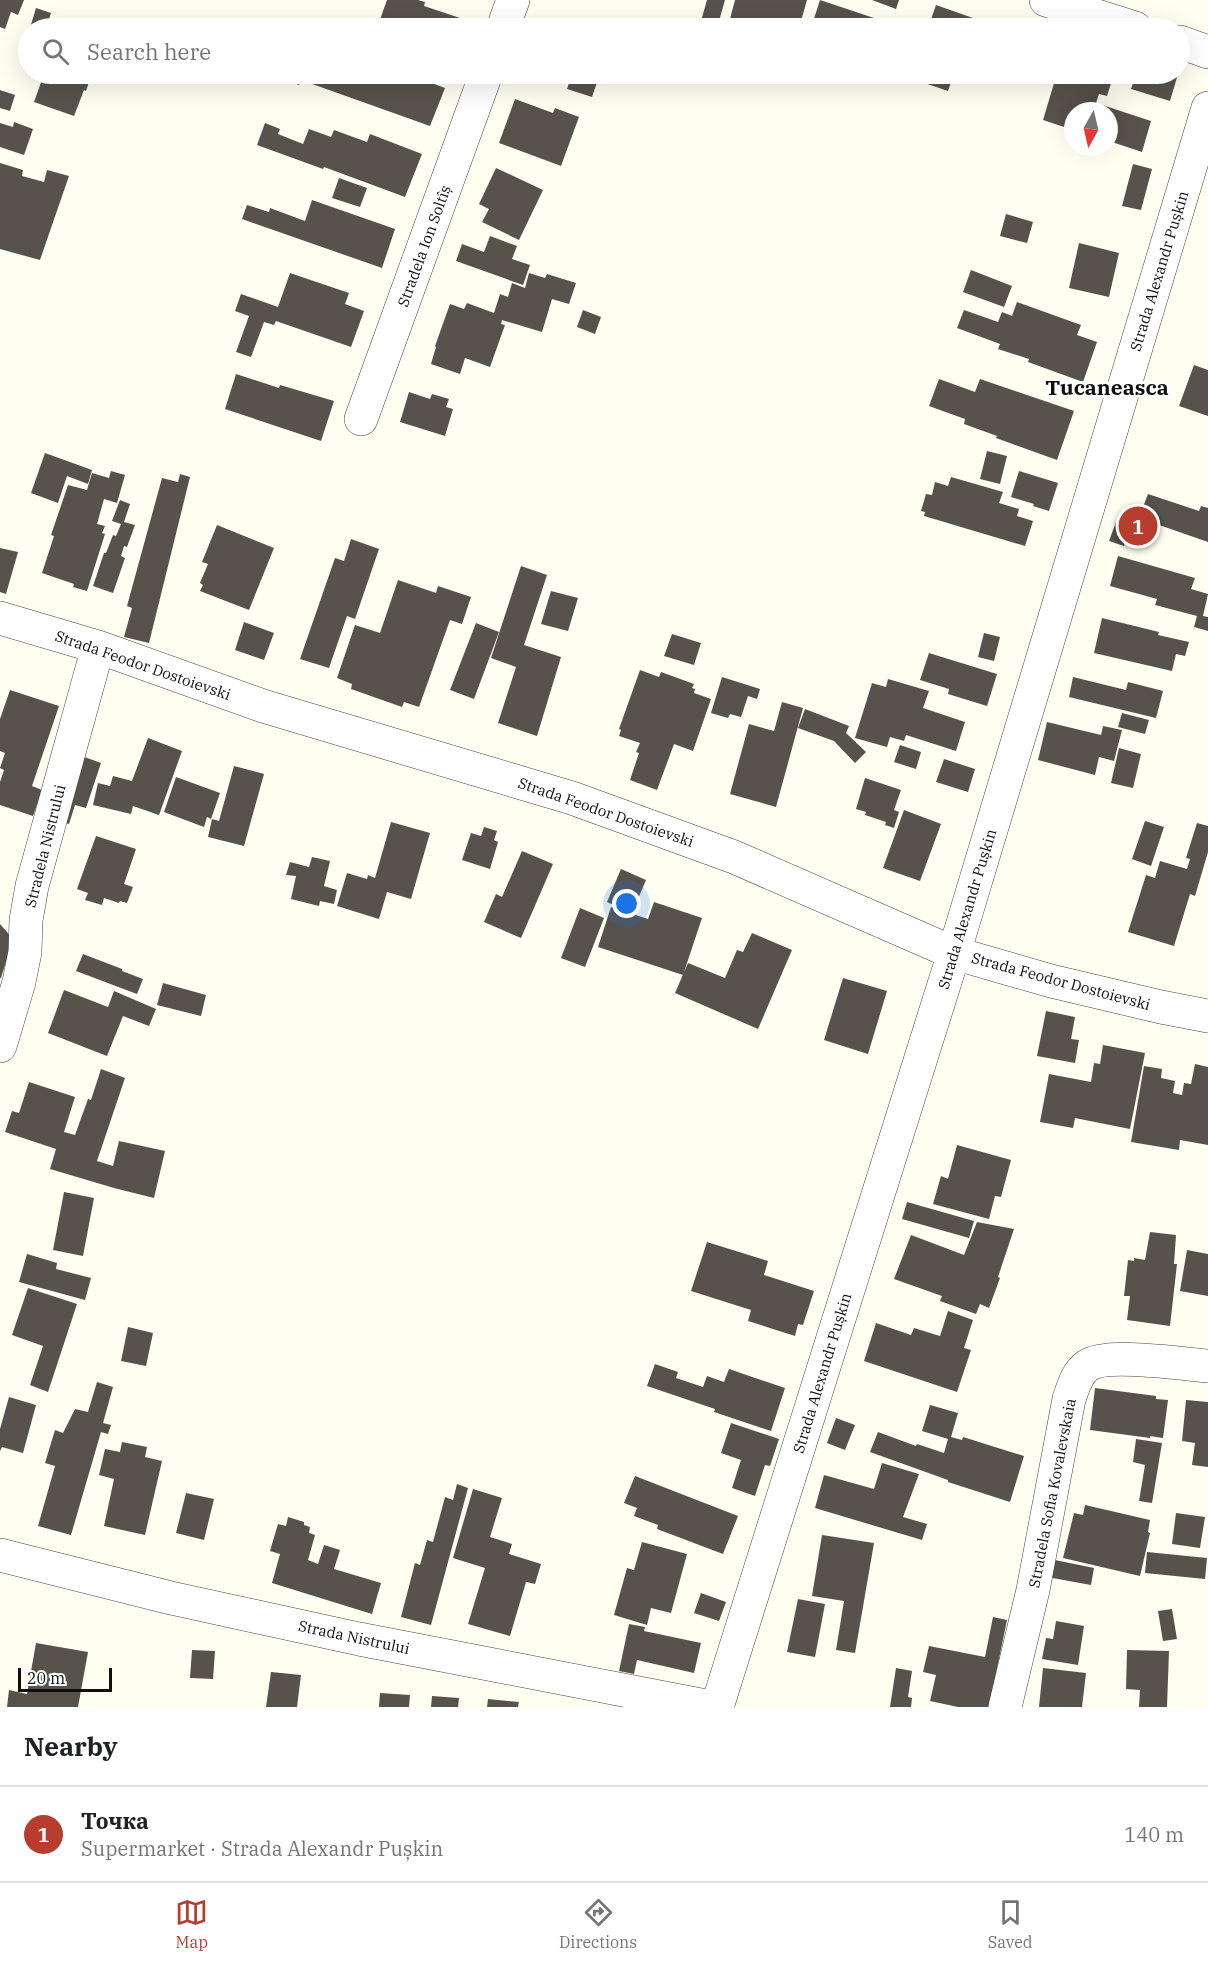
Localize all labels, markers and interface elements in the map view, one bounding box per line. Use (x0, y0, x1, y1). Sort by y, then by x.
search box (18, 18, 1190, 84)
icon: search (39, 35, 72, 68)
text: Search here (87, 37, 211, 66)
north arrow (1064, 102, 1118, 156)
street label: Stradela Ion Soltîș (393, 183, 455, 309)
street label: Strada Alexandr Pușkin (1126, 188, 1193, 354)
district label: Tucaneasca (1045, 373, 1169, 401)
pin: 1 (1118, 504, 1158, 548)
street label: Strada Feodor Dostoievski (53, 626, 234, 704)
street label: Strada Feodor Dostoievski (516, 773, 697, 851)
street label: Stradela Nistrului (21, 782, 70, 909)
street label: Strada Alexandr Pușkin (934, 826, 1001, 992)
your location (612, 889, 641, 918)
street label: Strada Feodor Dostoievski (969, 948, 1153, 1014)
street label: Strada Alexandr Pușkin (789, 1290, 856, 1456)
street label: Stradela Sofia Kovalevskaia (1024, 1396, 1080, 1590)
street label: Strada Nistrului (297, 1616, 412, 1658)
scale bar (18, 1665, 112, 1692)
text: 20 m (27, 1668, 65, 1688)
text: Nearby (24, 1729, 118, 1763)
text: Точка (81, 1806, 149, 1835)
text: 1 (38, 1821, 50, 1848)
text: 140 m (1124, 1821, 1184, 1848)
text: Supermarket · Strada Alexandr Pușkin (81, 1835, 443, 1862)
tab: Map (175, 1896, 208, 1952)
tab: Directions (559, 1896, 637, 1952)
tab: Saved (988, 1896, 1033, 1952)

